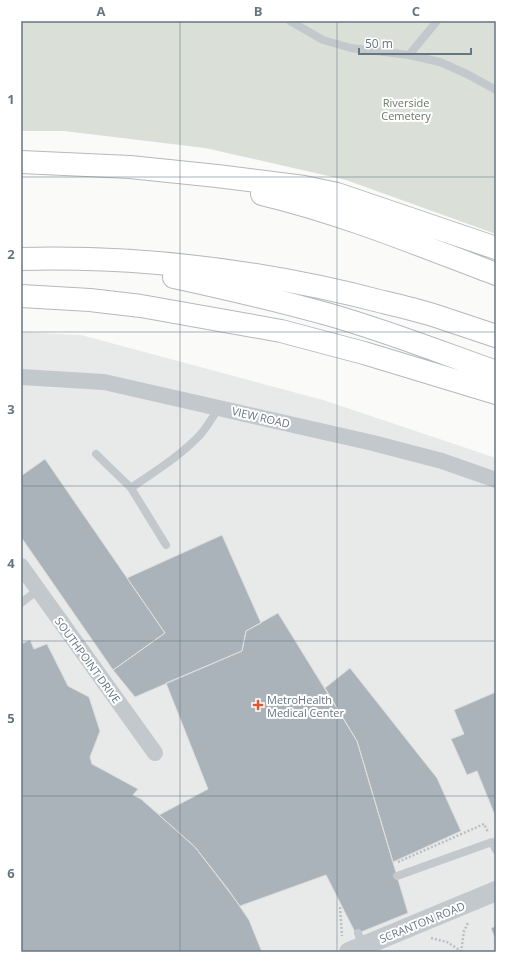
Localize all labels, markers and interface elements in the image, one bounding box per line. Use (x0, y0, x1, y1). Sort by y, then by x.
text: A (97, 2, 106, 20)
text: B (254, 2, 263, 20)
text: C (412, 2, 420, 20)
scale bar (359, 30, 471, 56)
text: 50 m (365, 35, 393, 52)
text: 1 (7, 90, 15, 108)
park label: Riverside Cemetery (381, 95, 431, 123)
text: 2 (7, 245, 15, 263)
text: 3 (7, 400, 15, 418)
street label: VIEW ROAD (231, 403, 291, 431)
text: 4 (7, 554, 15, 572)
street label: SOUTHPOINT DRIVE (52, 614, 124, 706)
place label: MetroHealth Medical Center (267, 692, 345, 720)
marker: MetroHealth Medical Center (252, 699, 264, 711)
text: 5 (7, 709, 15, 727)
text: 6 (7, 864, 15, 882)
street label: SCRANTON ROAD (377, 898, 467, 946)

